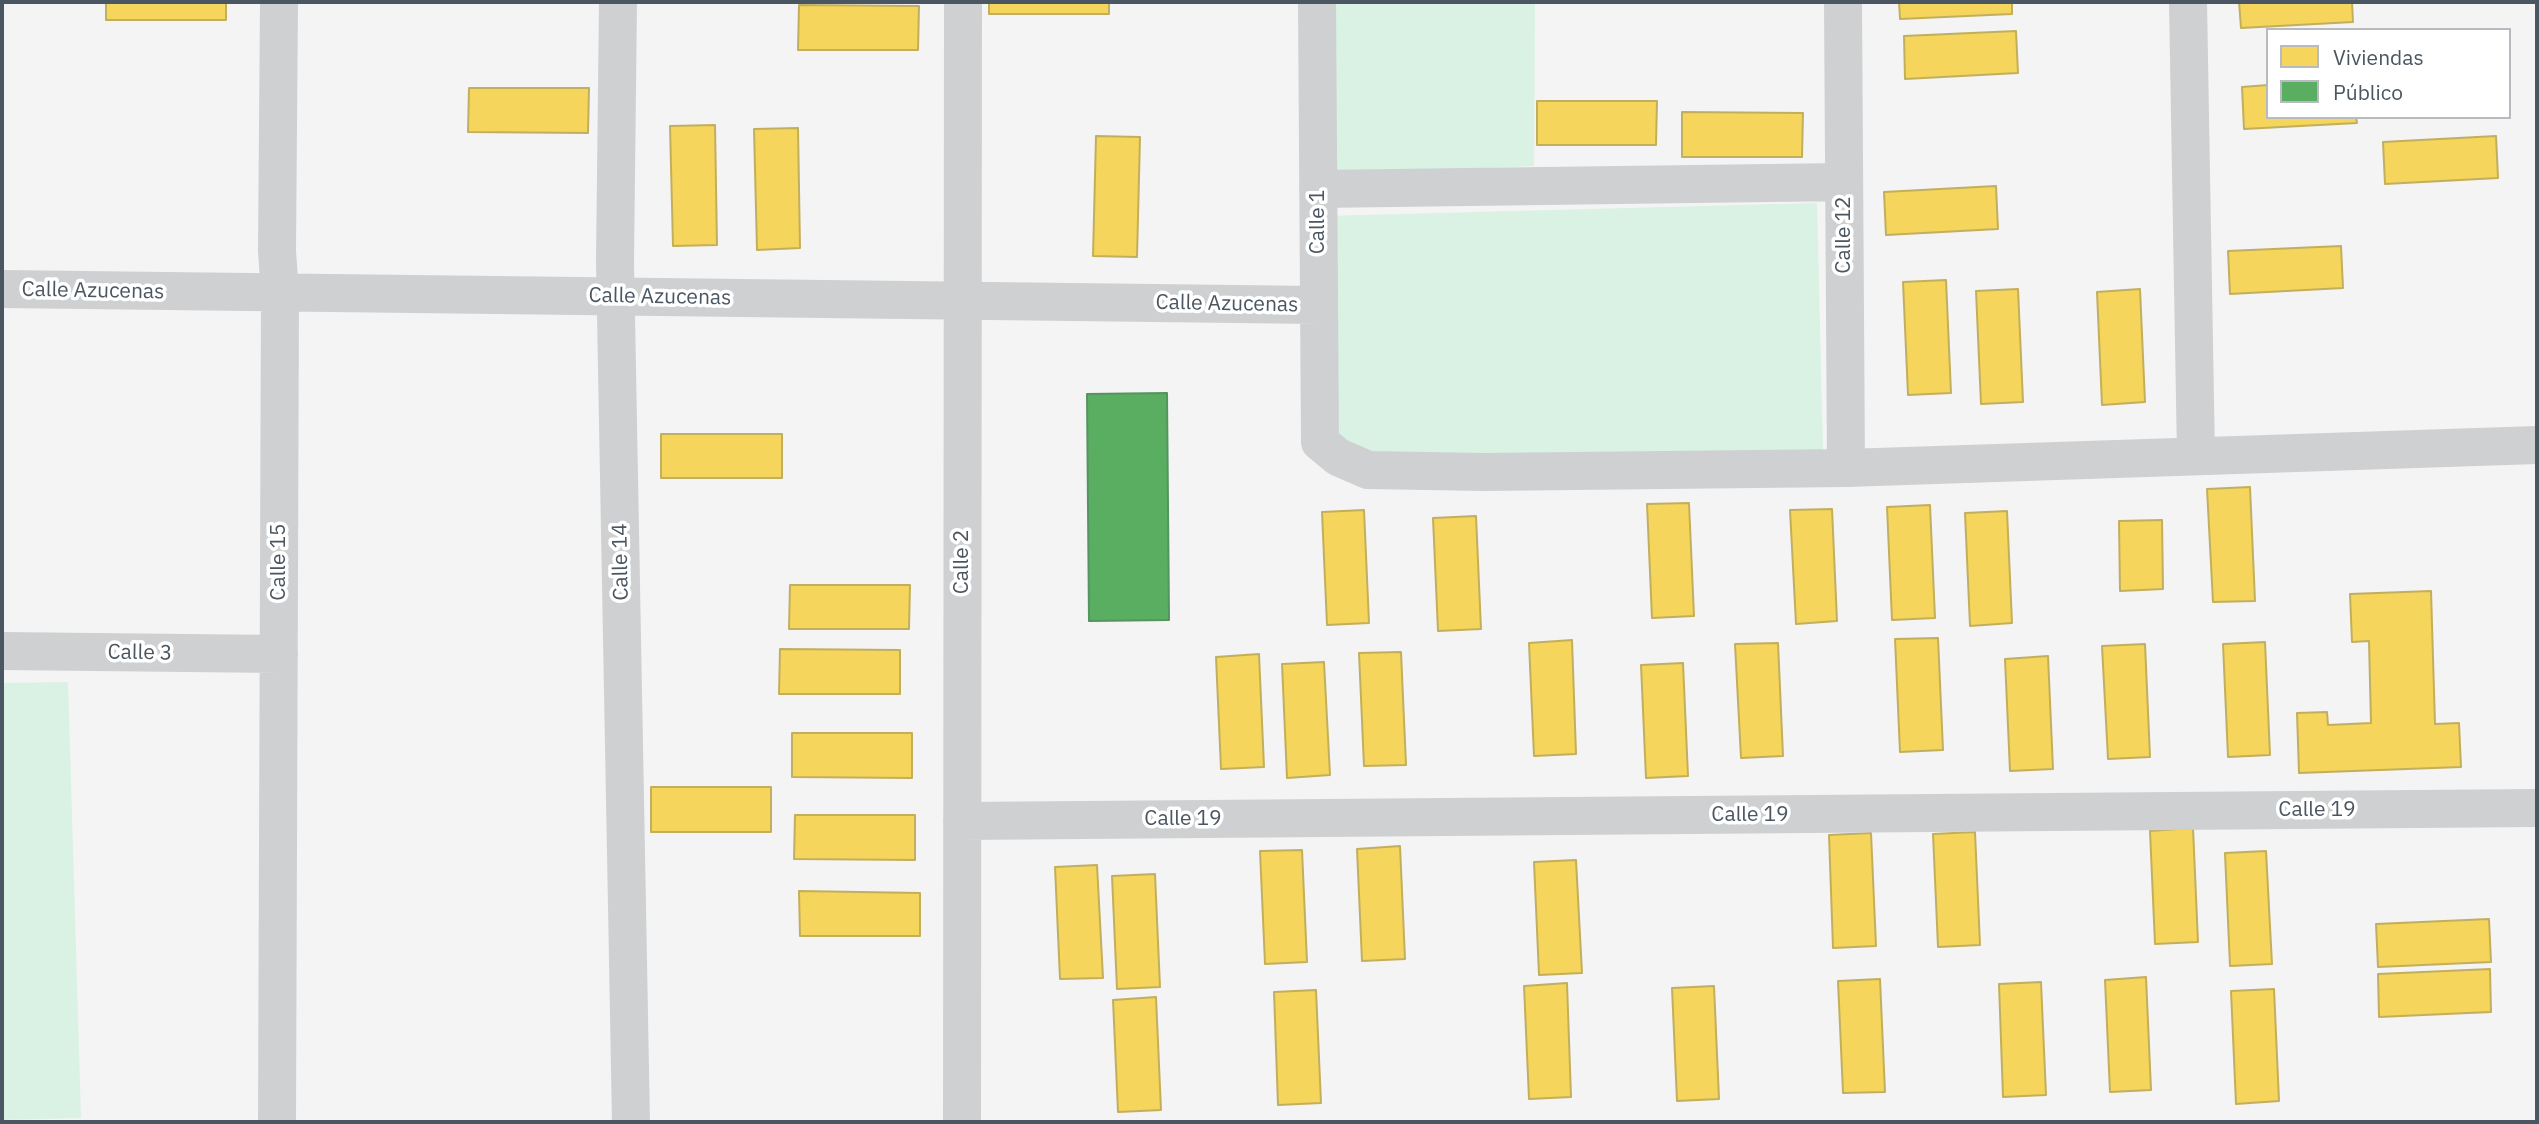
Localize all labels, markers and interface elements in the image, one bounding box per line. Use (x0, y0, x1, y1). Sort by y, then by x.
legend (2266, 28, 2511, 119)
text: Viviendas (2333, 43, 2424, 71)
text: Público (2333, 78, 2403, 106)
street label: Calle 1 (1305, 190, 1331, 254)
street label: Calle 12 (1831, 196, 1857, 274)
street label: Calle Azucenas (21, 277, 165, 305)
street label: Calle Azucenas (588, 283, 732, 311)
street label: Calle Azucenas (1155, 290, 1299, 318)
street label: Calle 15 (266, 523, 292, 601)
street label: Calle 14 (608, 523, 634, 601)
street label: Calle 2 (949, 530, 975, 594)
street label: Calle 3 (107, 640, 173, 666)
street label: Calle 19 (2278, 797, 2356, 823)
street label: Calle 19 (1711, 802, 1789, 828)
street label: Calle 19 (1144, 806, 1222, 832)

